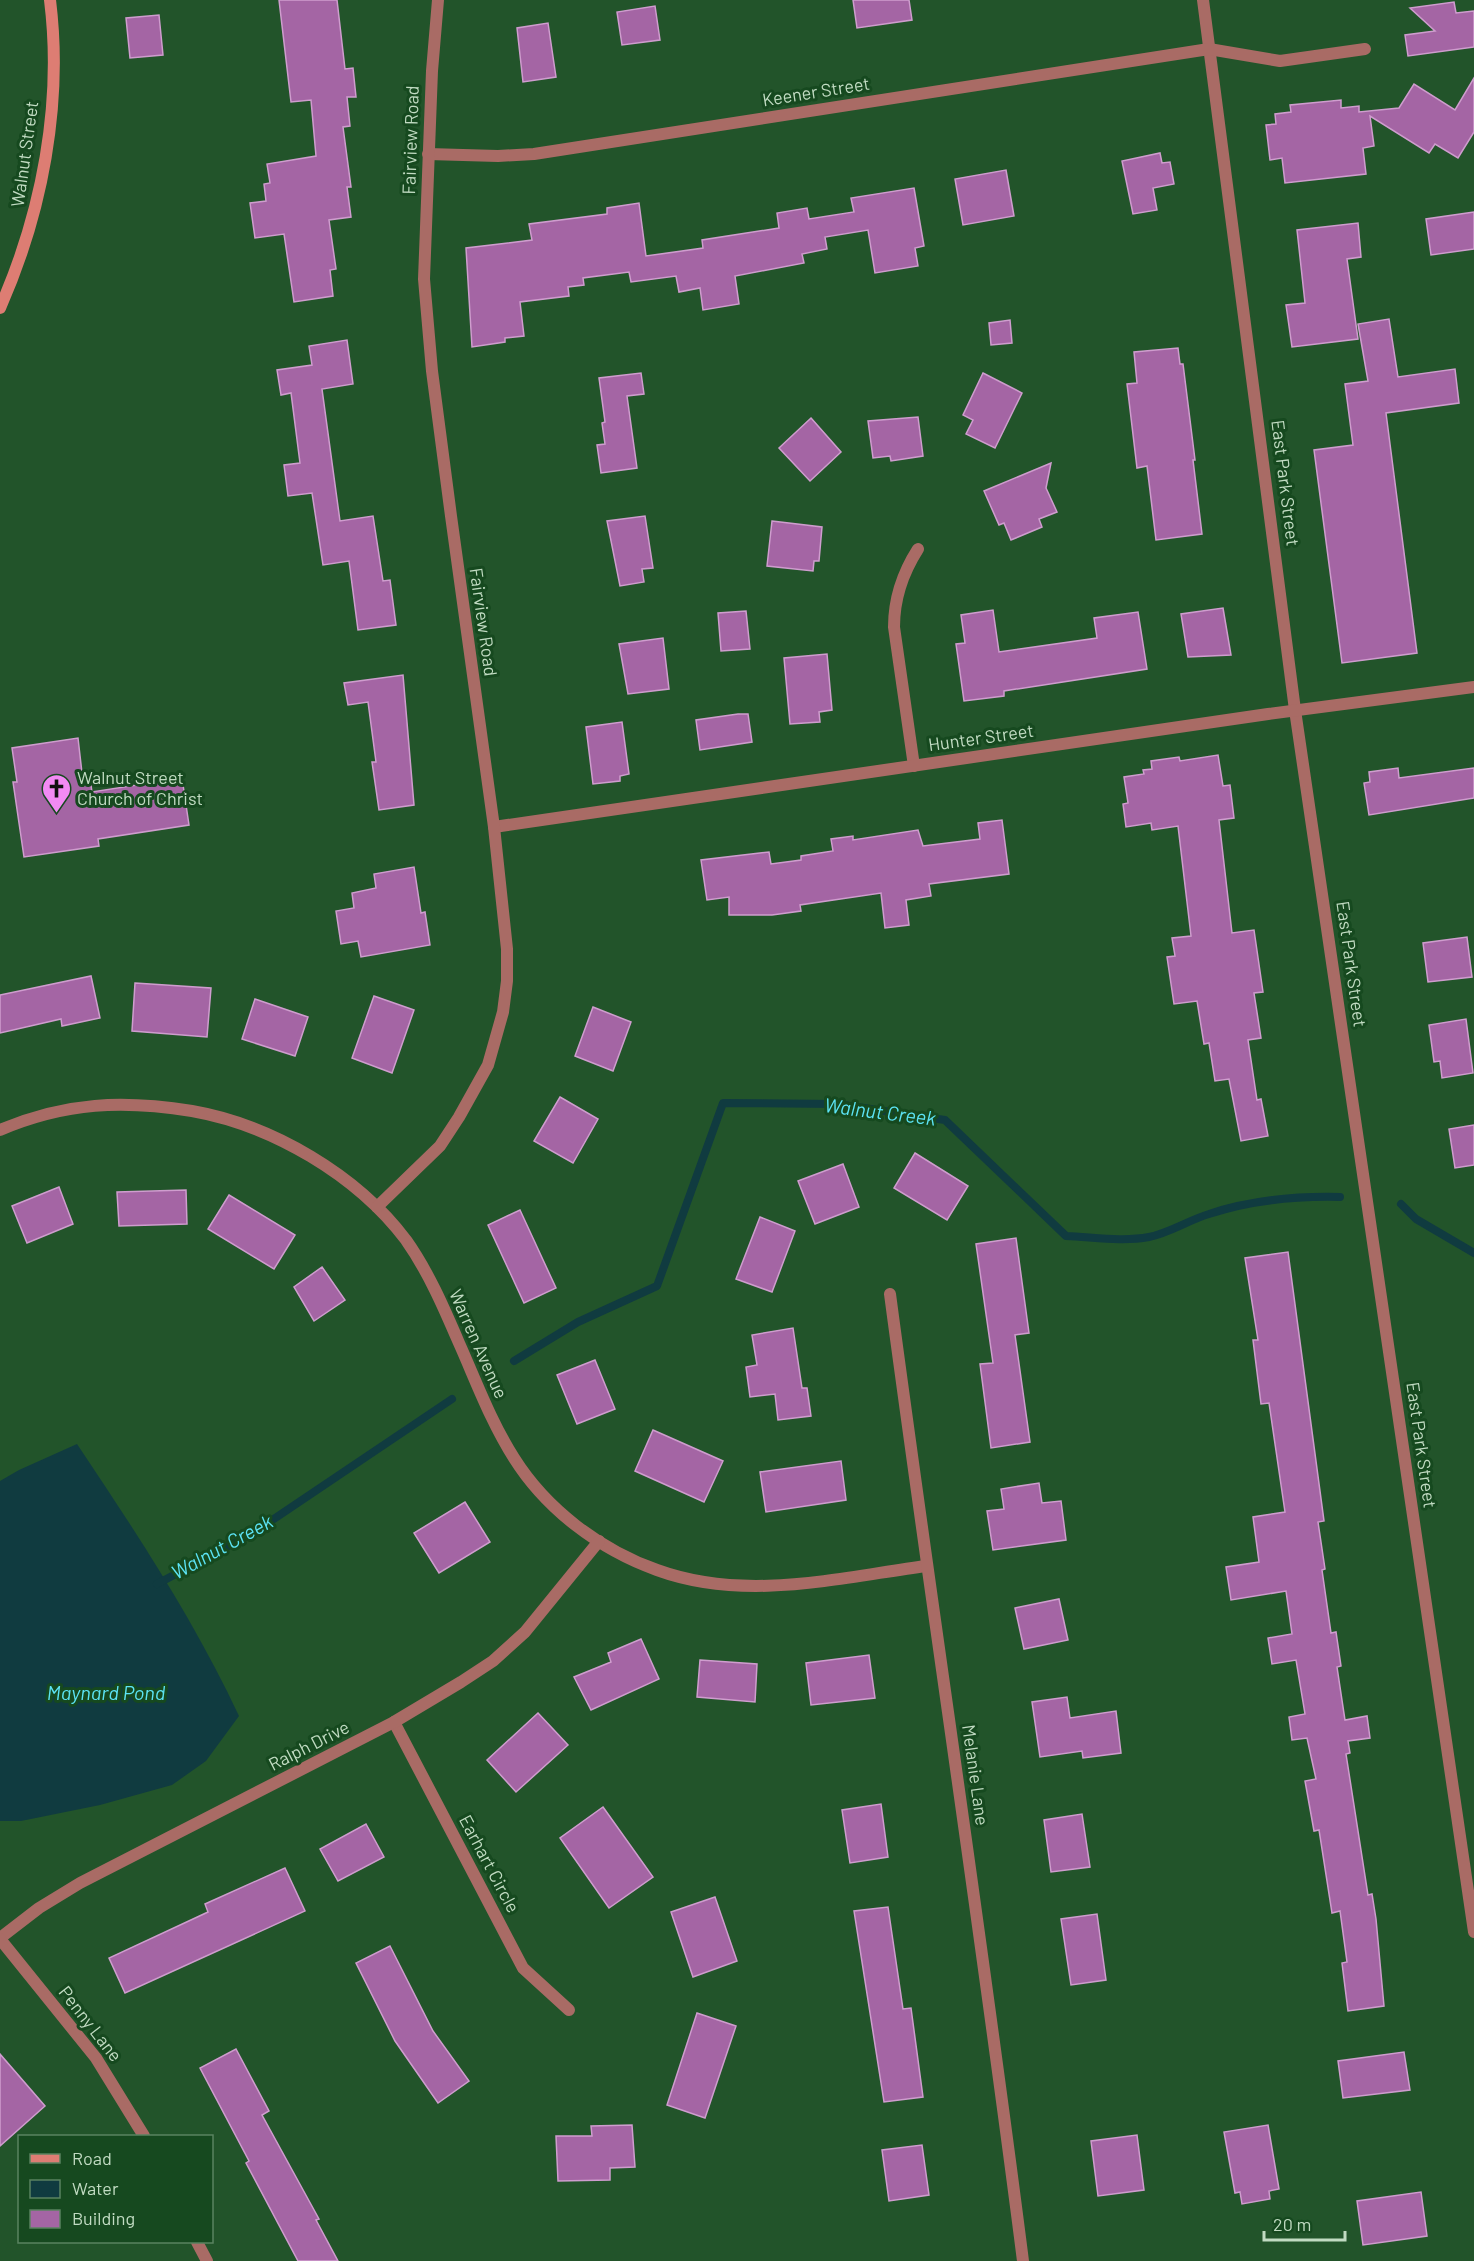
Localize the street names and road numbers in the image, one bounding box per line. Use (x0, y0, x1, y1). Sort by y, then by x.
street label: Keener Street (761, 72, 871, 110)
street label: Fairview Road (397, 85, 423, 195)
street label: Walnut Street (6, 99, 42, 208)
street label: East Park Street (1267, 419, 1305, 547)
street label: Fairview Road (465, 566, 502, 678)
street label: Hunter Street (927, 719, 1035, 755)
street label: East Park Street (1332, 899, 1372, 1028)
street label: Warren Avenue (445, 1286, 513, 1402)
street label: East Park Street (1402, 1380, 1442, 1509)
street label: Ralph Drive (264, 1715, 353, 1775)
street label: Melanie Lane (958, 1723, 994, 1827)
street label: Earhart Circle (455, 1811, 525, 1916)
street label: Penny Lane (55, 1981, 127, 2065)

